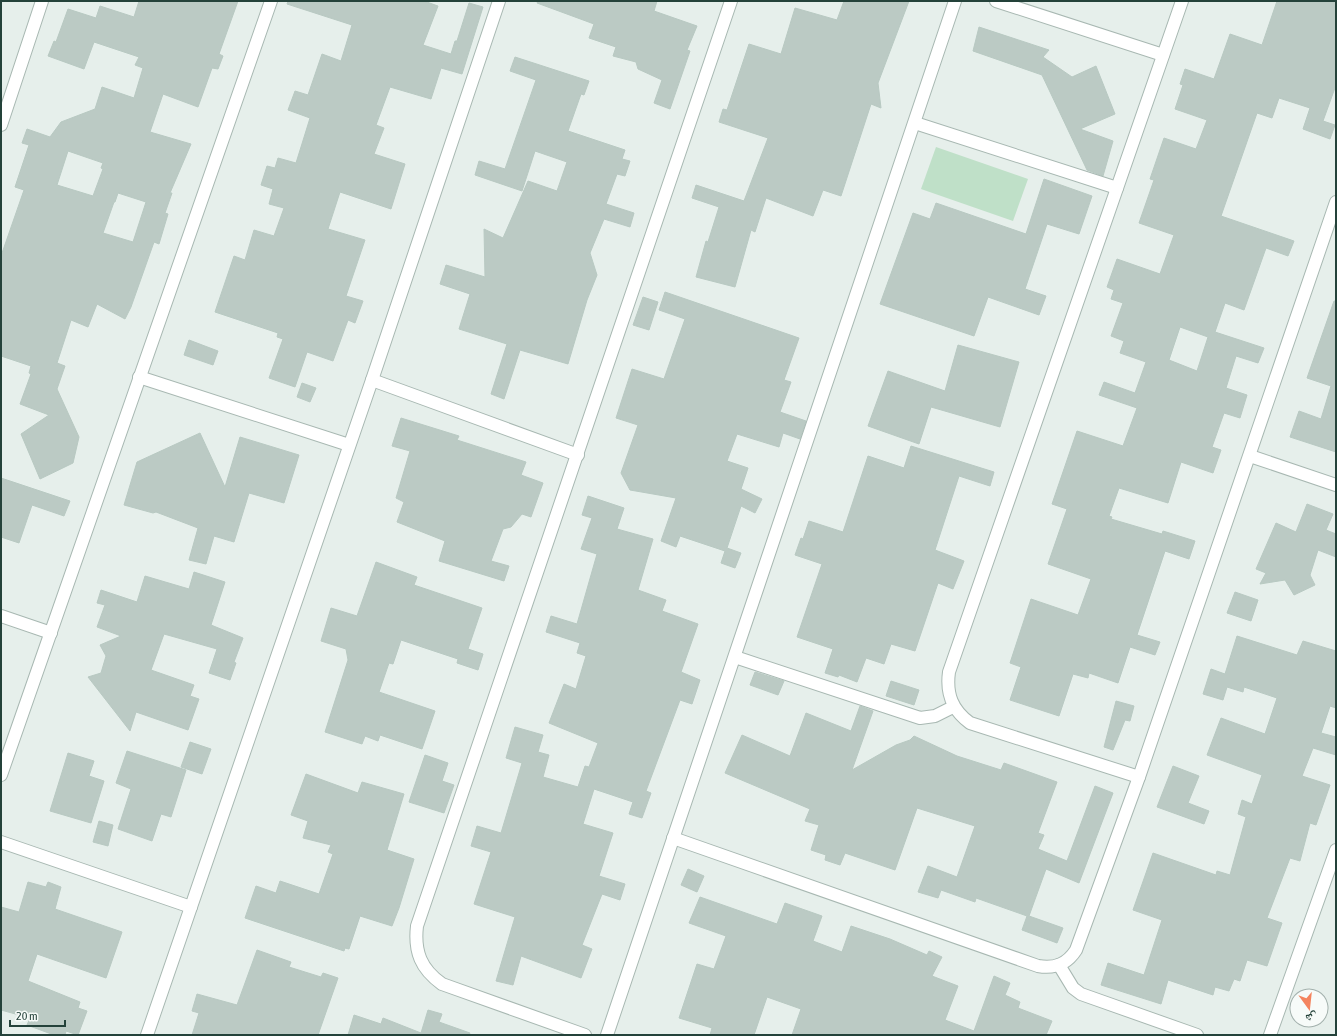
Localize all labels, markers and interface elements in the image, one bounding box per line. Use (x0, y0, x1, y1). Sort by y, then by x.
north arrow (1289, 988, 1329, 1028)
scale bar (10, 1002, 65, 1028)
text: ش (1304, 1008, 1319, 1025)
text: 20 m (16, 1009, 38, 1023)

